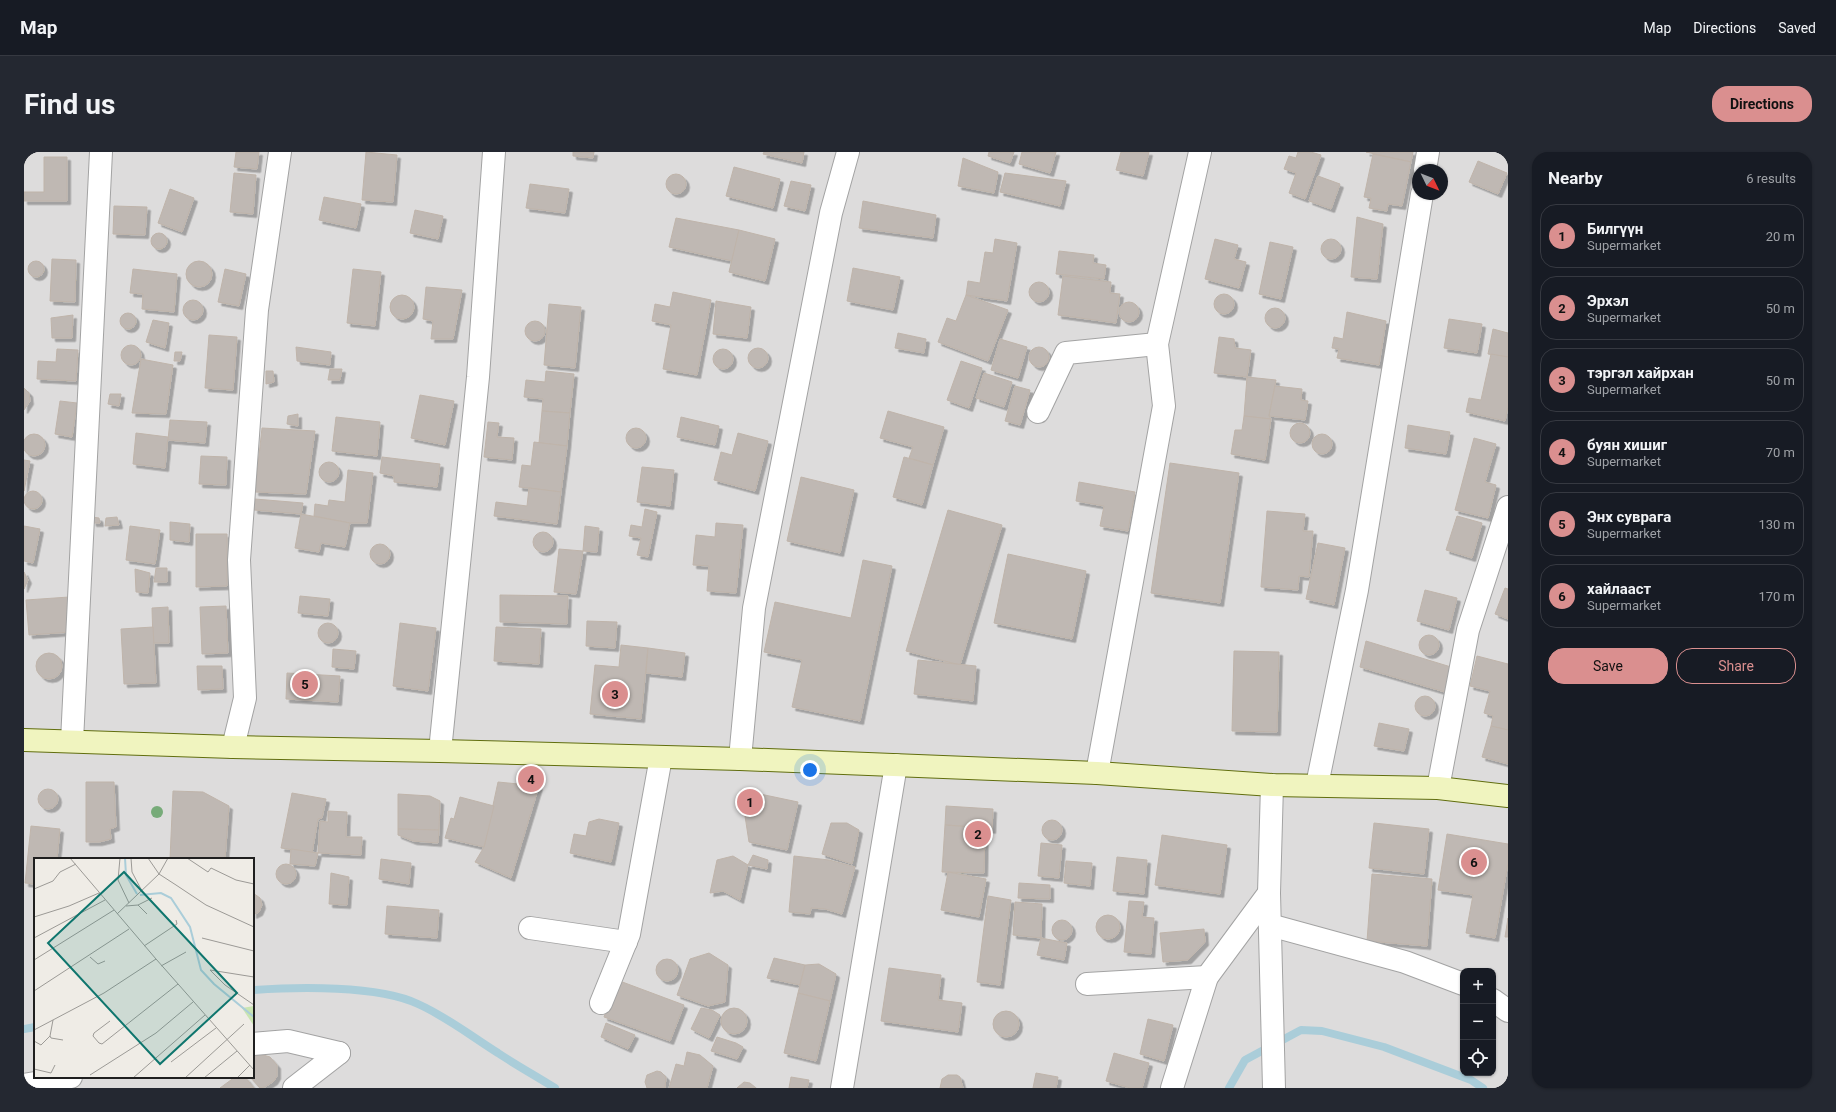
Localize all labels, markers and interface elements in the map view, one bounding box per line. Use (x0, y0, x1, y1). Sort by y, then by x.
text: Map (20, 16, 58, 39)
text: Map (1644, 20, 1671, 36)
text: Directions (1693, 20, 1756, 36)
text: Saved (1778, 20, 1816, 36)
button: Directions (1712, 86, 1812, 122)
text: Find us (24, 88, 115, 121)
north arrow (1412, 164, 1448, 200)
text: Nearby (1548, 168, 1603, 188)
text: 6 results (1746, 171, 1796, 186)
text: Билгүүн (1587, 220, 1643, 238)
text: 1 (1558, 229, 1566, 244)
text: 20 m (1766, 229, 1795, 244)
text: Supermarket (1587, 238, 1661, 253)
text: Эрхэл (1587, 292, 1629, 310)
text: 2 (1558, 301, 1566, 316)
text: 50 m (1766, 301, 1795, 316)
text: Supermarket (1587, 310, 1661, 325)
text: тэргэл хайрхан (1587, 364, 1694, 382)
text: 3 (1558, 373, 1566, 388)
text: 50 m (1766, 373, 1795, 388)
text: Supermarket (1587, 382, 1661, 397)
text: буян хишиг (1587, 436, 1667, 454)
text: 4 (1558, 445, 1566, 460)
text: 70 m (1766, 445, 1795, 460)
text: Supermarket (1587, 454, 1661, 469)
text: Энх суврага (1587, 508, 1671, 526)
text: 5 (1558, 517, 1566, 532)
text: 130 m (1758, 517, 1795, 532)
text: Supermarket (1587, 526, 1661, 541)
text: хайлааст (1587, 580, 1651, 598)
text: 6 (1558, 589, 1566, 604)
text: 170 m (1758, 589, 1795, 604)
text: Supermarket (1587, 598, 1661, 613)
button: Save (1548, 648, 1668, 684)
button: Share (1676, 648, 1796, 684)
pin: 5 (292, 669, 318, 699)
pin: 3 (602, 679, 628, 709)
your location (800, 760, 820, 780)
pin: 4 (518, 764, 544, 794)
pin: 1 (737, 787, 763, 817)
pin: 2 (965, 819, 991, 849)
pin: 6 (1461, 847, 1487, 877)
inset map (34, 858, 254, 1078)
map controls (1460, 968, 1496, 1076)
button: + (1460, 968, 1496, 1004)
button: − (1460, 1004, 1496, 1040)
button: locate (1460, 1040, 1496, 1076)

